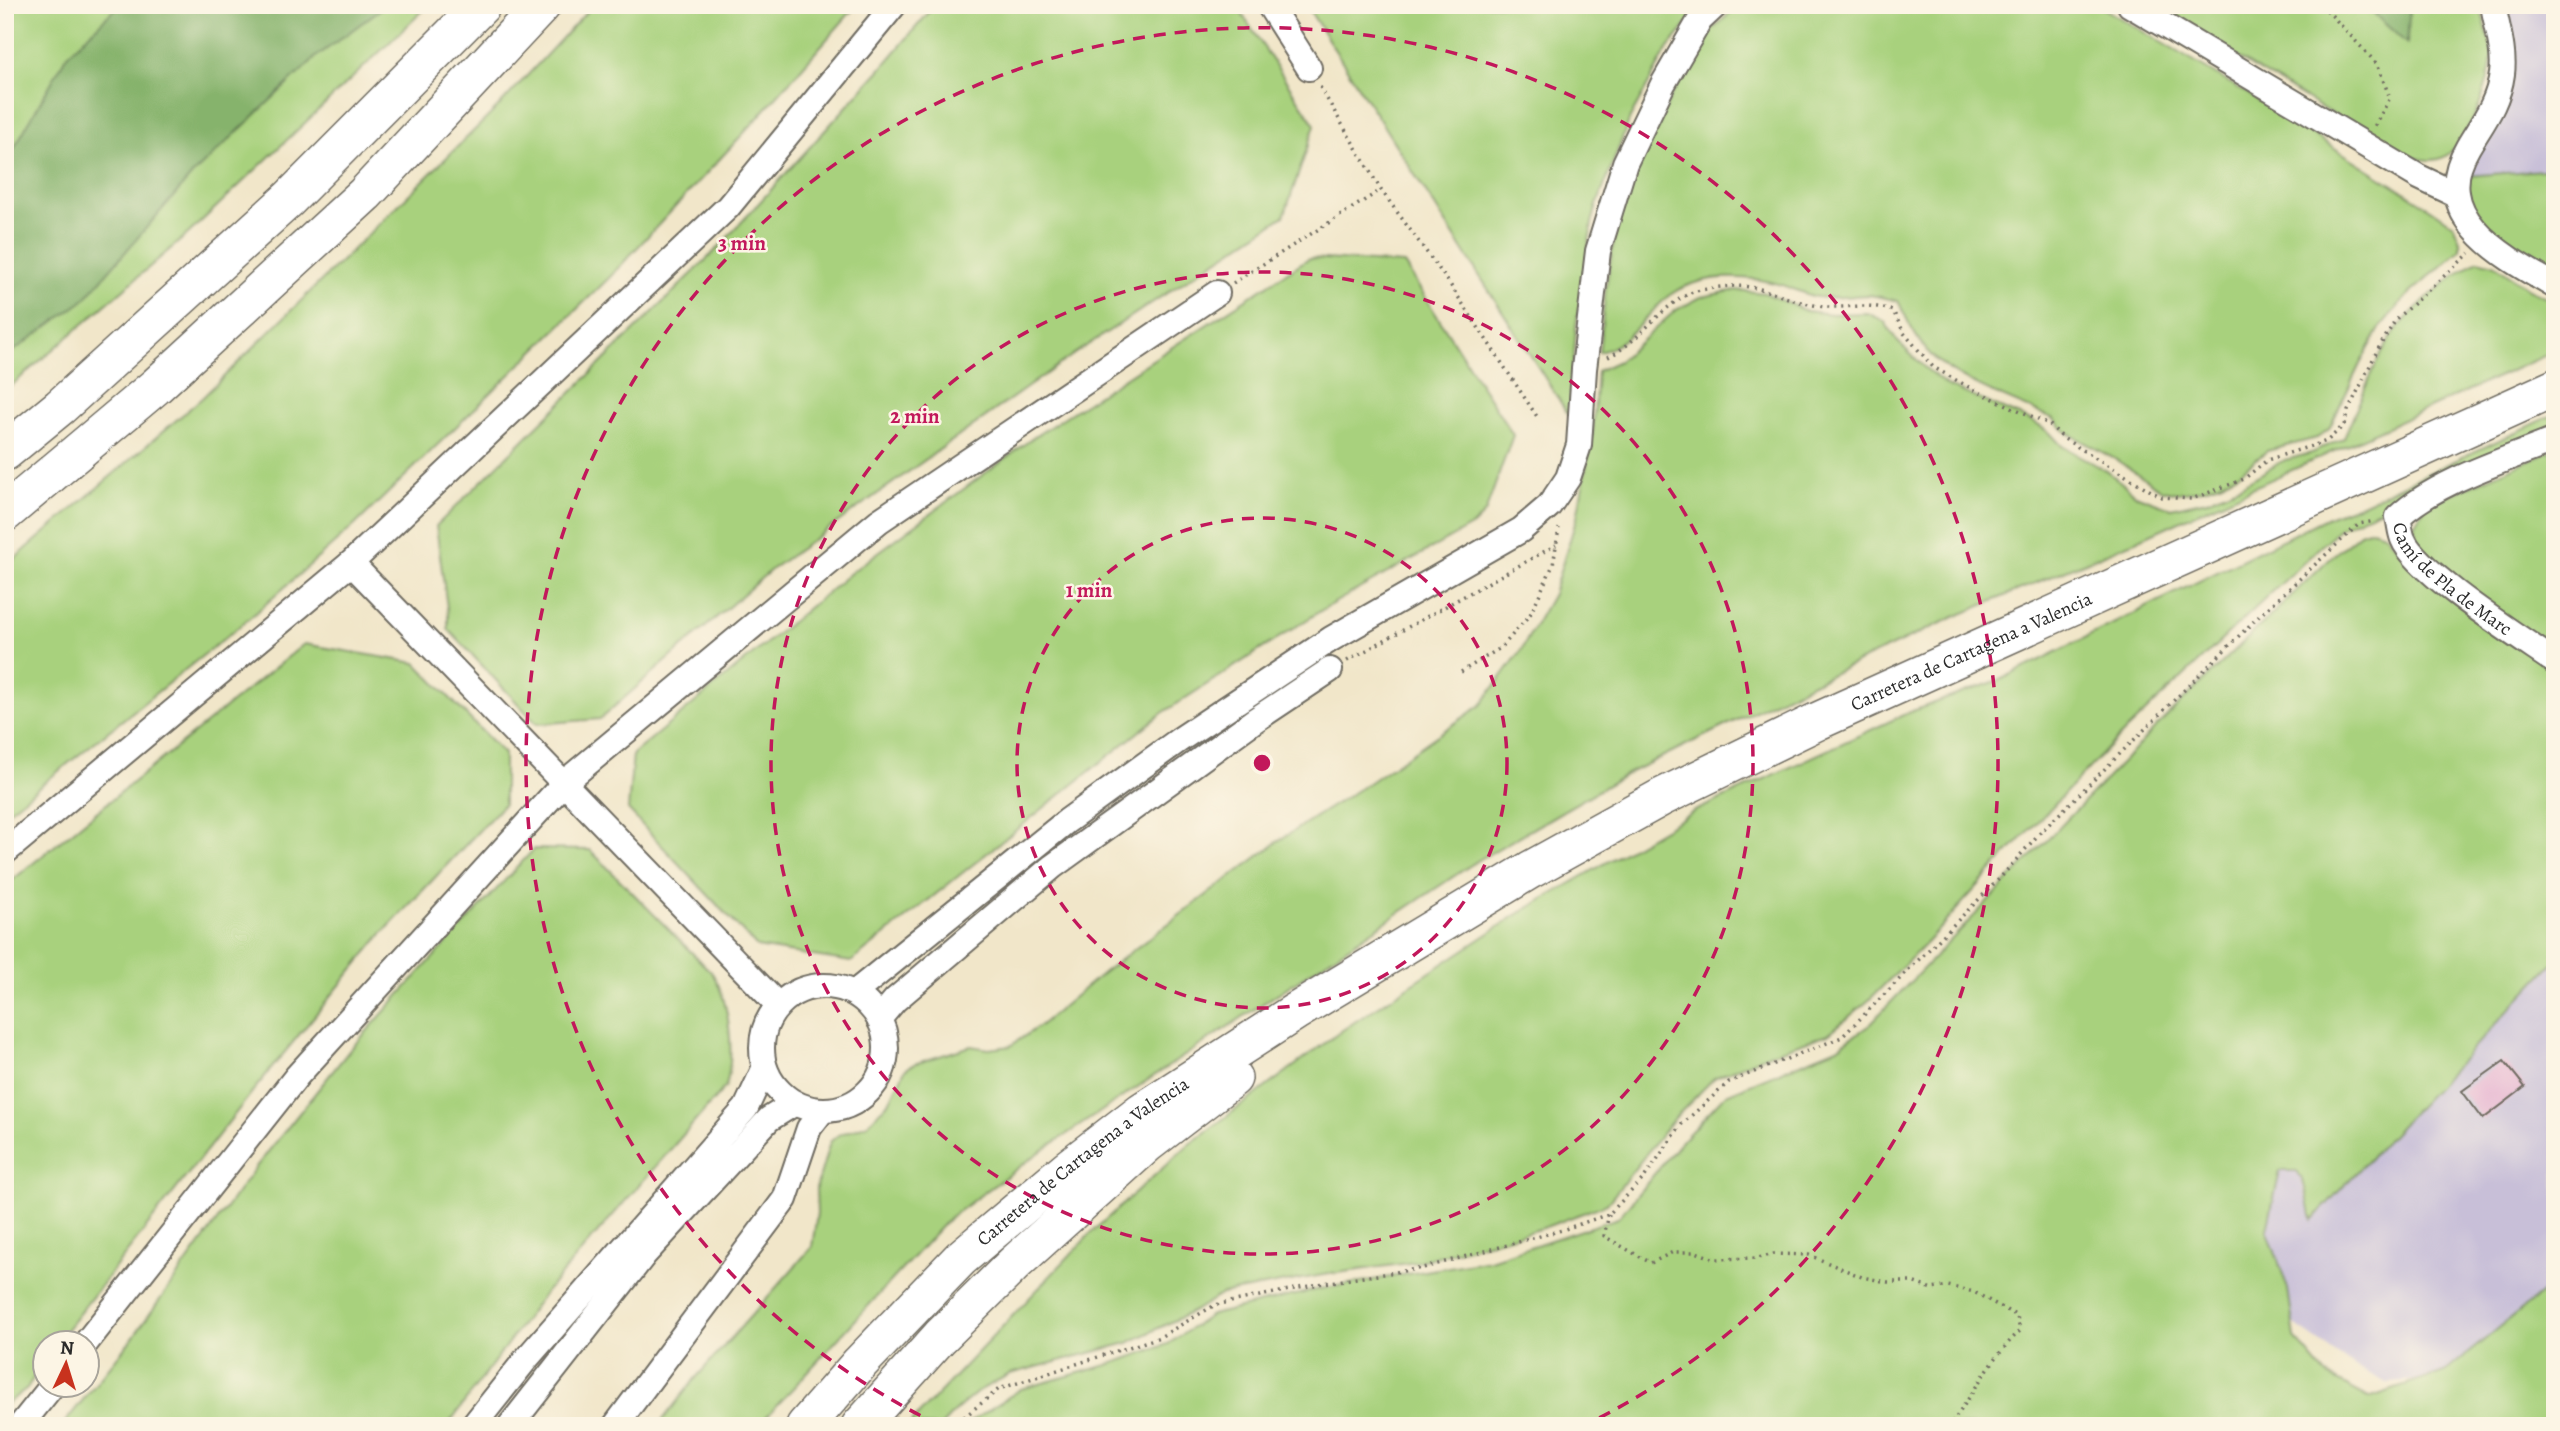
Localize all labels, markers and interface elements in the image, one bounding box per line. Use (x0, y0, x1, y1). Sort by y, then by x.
text: 3 min (718, 229, 766, 257)
text: 2 min (890, 402, 940, 430)
street label: Camí de Pla de Marc (2386, 521, 2517, 642)
text: 1 min (1066, 576, 1113, 604)
street label: Carretera de Cartagena a Valencia (1846, 586, 2096, 718)
centre of rings (1250, 751, 1274, 775)
street label: Carretera de Cartagena a Valencia (971, 1071, 1194, 1252)
north arrow (32, 1330, 102, 1400)
text: N (59, 1335, 75, 1362)

